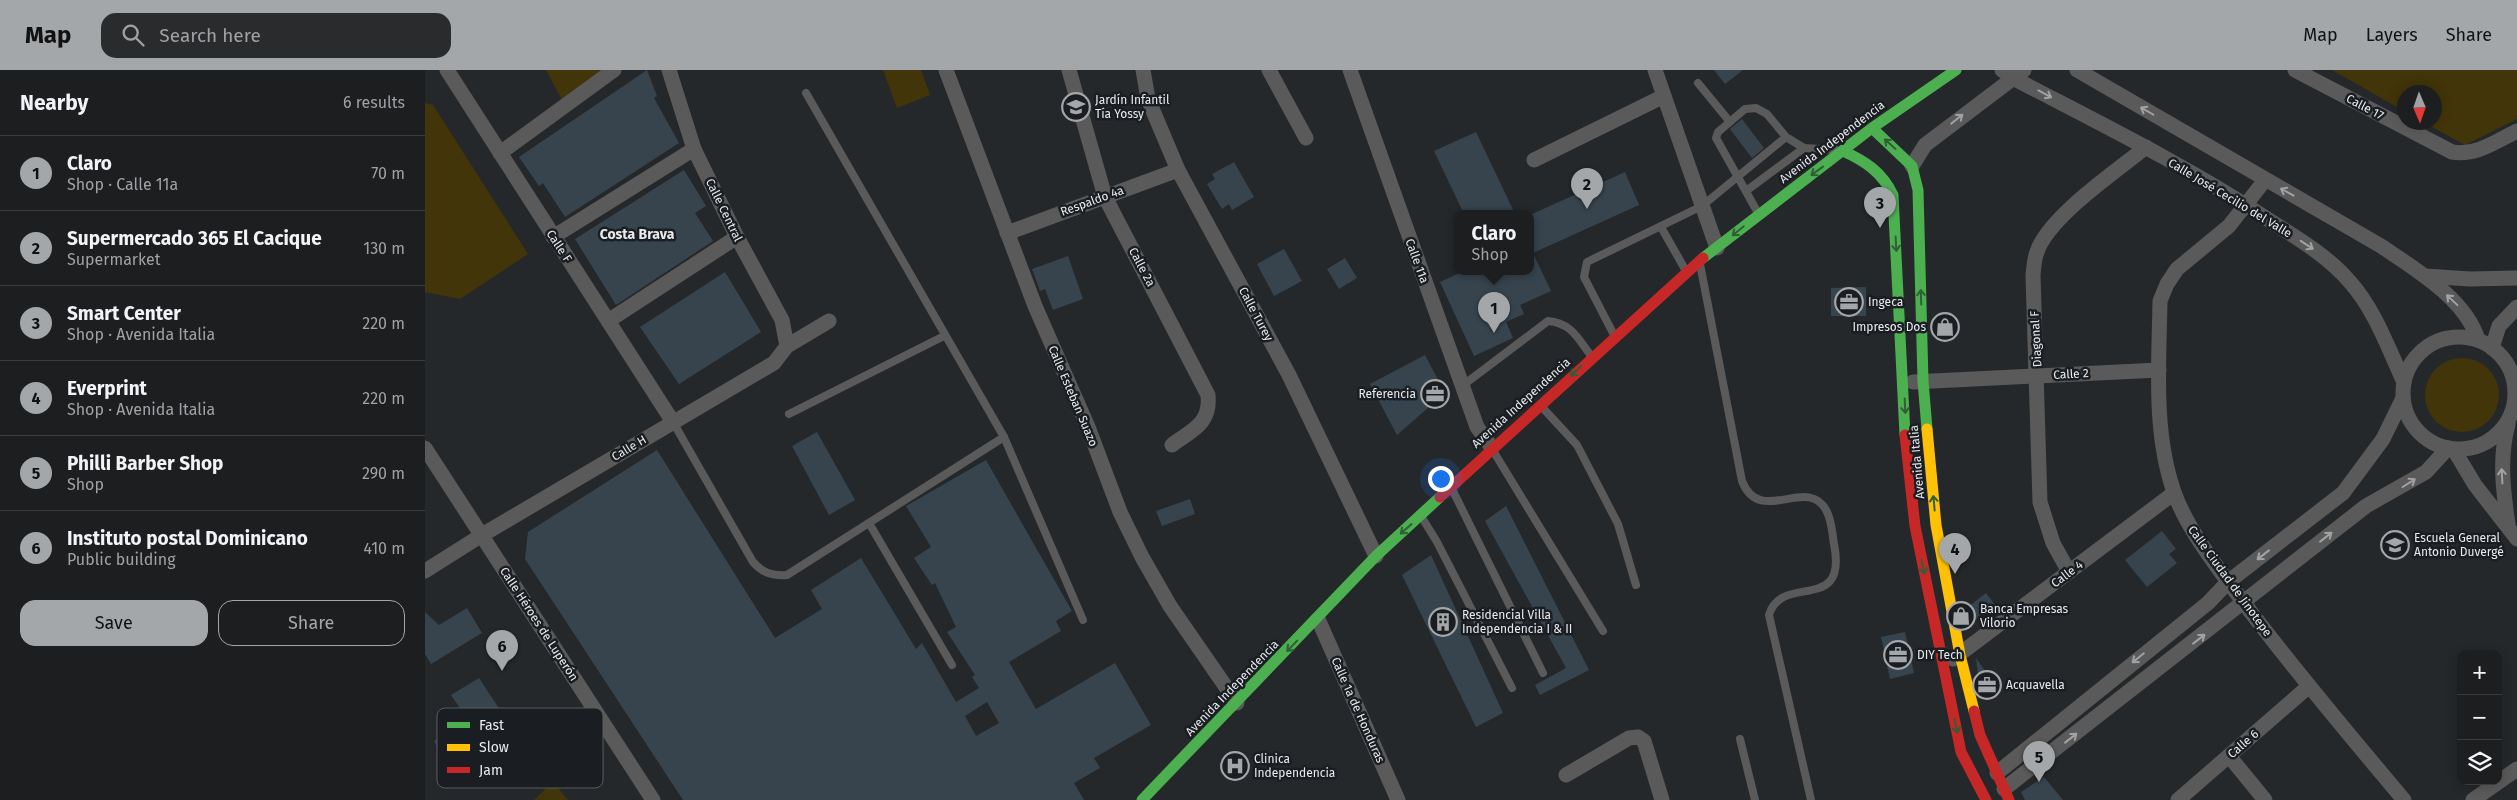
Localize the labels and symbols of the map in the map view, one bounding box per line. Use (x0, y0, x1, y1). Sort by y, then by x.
north arrow (2397, 85, 2442, 130)
one-way arrow (2037, 89, 2052, 99)
street label: Calle 17 (2344, 91, 2386, 123)
school or university icon: Jardín Infantil Tía Yossy (1061, 92, 1091, 122)
place label: Jardín Infantil Tía Yossy (1095, 93, 1170, 121)
street label: Avenida Independencia (1777, 98, 1887, 186)
one-way arrow (2140, 105, 2154, 115)
one-way arrow (1950, 113, 1963, 124)
one-way arrow (1884, 138, 1897, 150)
street label: Calle José Cecilio del Valle (2166, 156, 2294, 240)
one-way arrow (1811, 165, 1824, 176)
pin: 2 (1571, 168, 1603, 209)
street label: Calle Central (703, 176, 745, 244)
street label: Respaldo 4a (1058, 183, 1126, 219)
pin: 3 (1864, 187, 1896, 228)
one-way arrow (2281, 187, 2295, 197)
one-way arrow (1732, 225, 1745, 236)
district label: Costa Brava (600, 226, 675, 243)
street label: Calle F (543, 227, 575, 265)
one-way arrow (1891, 236, 1900, 252)
street label: Calle 11a (1402, 237, 1432, 285)
one-way arrow (2299, 240, 2313, 250)
street label: Calle 2a (1126, 245, 1158, 289)
street label: Calle Turey (1236, 285, 1276, 343)
office icon: Ingeca (1834, 287, 1864, 317)
one-way arrow (1916, 289, 1926, 306)
pin: 1 (1478, 292, 1510, 333)
one-way arrow (2445, 294, 2458, 306)
place label: Ingeca (1868, 295, 1903, 309)
street label: Diagonal F (2028, 310, 2044, 368)
shop icon: Impresos Dos (1930, 312, 1960, 342)
place label: Impresos Dos (1852, 320, 1926, 334)
street label: Calle Esteban Suazo (1045, 343, 1101, 449)
street label: Avenida Independencia (1469, 355, 1573, 451)
one-way arrow (1570, 365, 1582, 377)
street label: Calle 2 (2053, 366, 2089, 382)
office icon: Referencia (1420, 379, 1450, 409)
place label: Referencia (1358, 387, 1416, 401)
one-way arrow (1900, 398, 1909, 414)
street label: Avenida Italia (1907, 424, 1927, 500)
street label: Calle H (609, 432, 649, 464)
your location (1428, 466, 1454, 492)
one-way arrow (2498, 468, 2507, 484)
one-way arrow (2402, 477, 2416, 487)
one-way arrow (1929, 495, 1939, 511)
street label: Calle Ciudad de Jinotepe (2185, 523, 2275, 639)
one-way arrow (1399, 524, 1412, 535)
school or university icon: Escuela General Antonio Duvergé (2380, 530, 2410, 560)
place label: Escuela General Antonio Duvergé (2414, 531, 2504, 559)
one-way arrow (2319, 532, 2333, 542)
pin: 4 (1939, 533, 1971, 574)
one-way arrow (2256, 550, 2270, 560)
street label: Calle 4 (2048, 557, 2086, 590)
one-way arrow (1919, 559, 1929, 575)
street label: Calle Héroes de Luperón (497, 565, 581, 683)
shop icon: Banca Empresas Vilorio (1946, 601, 1976, 631)
place label: Banca Empresas Vilorio (1980, 602, 2069, 630)
building icon: Residencial Villa Independencia I & II (1428, 607, 1458, 637)
place label: Residencial Villa Independencia I & II (1462, 608, 1572, 636)
pin: 6 (486, 630, 518, 671)
one-way arrow (2192, 633, 2205, 644)
street label: Avenida Independencia (1183, 637, 1281, 739)
one-way arrow (1286, 639, 1298, 652)
office icon: DIY Tech (1883, 640, 1913, 670)
place label: DIY Tech (1917, 648, 1963, 662)
one-way arrow (2132, 653, 2145, 664)
street label: Calle 1a de Honduras (1328, 655, 1388, 765)
office icon: Acquavella (1972, 670, 2002, 700)
place label: Acquavella (2006, 678, 2065, 692)
legend (437, 708, 603, 788)
text: Fast (479, 717, 505, 734)
one-way arrow (1952, 718, 1961, 734)
street label: Calle 6 (2225, 727, 2261, 761)
one-way arrow (2064, 733, 2077, 744)
text: Slow (479, 739, 509, 756)
pin: 5 (2023, 741, 2055, 782)
hospital icon: Clinica Independencia (1220, 751, 1250, 781)
place label: Clinica Independencia (1254, 752, 1335, 780)
text: Jam (479, 762, 503, 779)

